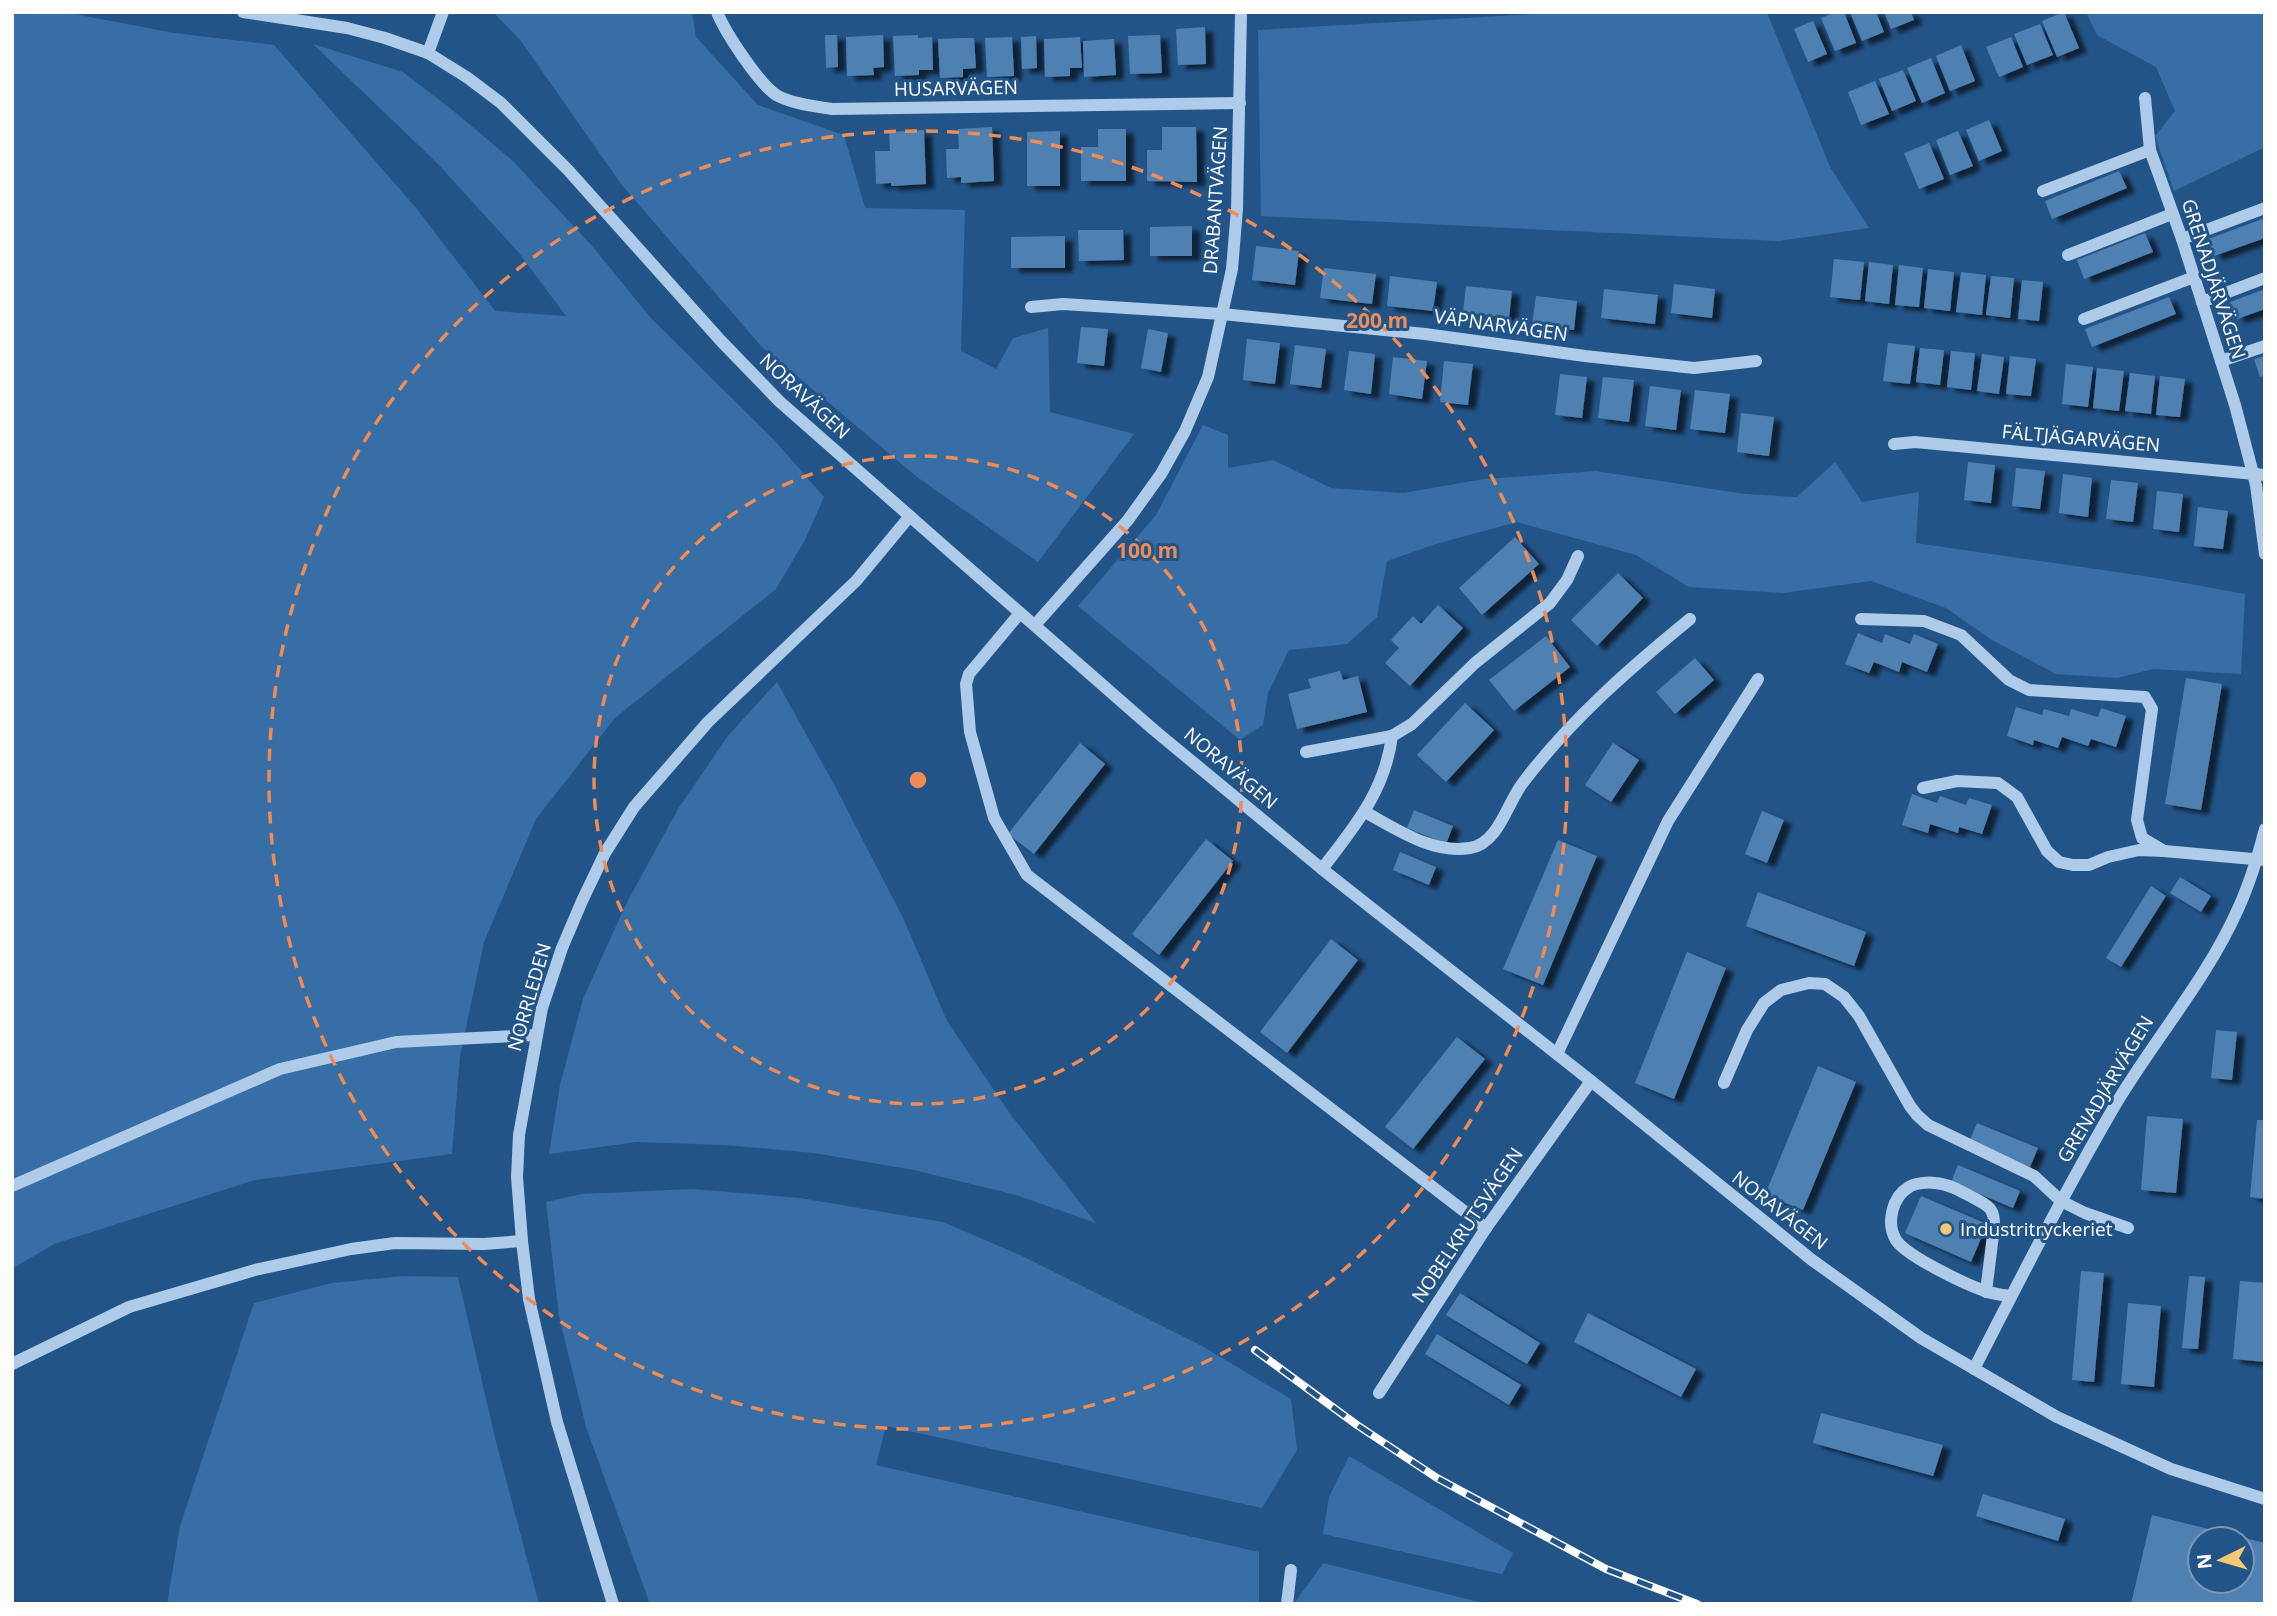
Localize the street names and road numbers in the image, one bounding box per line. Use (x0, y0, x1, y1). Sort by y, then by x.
street label: HUSARVÄGEN (894, 74, 1018, 102)
street label: DRABANTVÄGEN (1197, 125, 1233, 275)
street label: GRENADJÄRVÄGEN (2176, 196, 2252, 362)
street label: VÄPNARVÄGEN (1432, 303, 1570, 347)
street label: NORAVÄGEN (754, 347, 856, 445)
street label: FÄLTJÄGARVÄGEN (2001, 418, 2161, 458)
street label: NORAVÄGEN (1179, 721, 1283, 815)
street label: NORRLEDEN (501, 940, 557, 1054)
street label: GRENADJÄRVÄGEN (2051, 1011, 2159, 1167)
street label: NOBELKRUTSVÄGEN (1405, 1142, 1529, 1308)
street label: NORAVÄGEN (1727, 1164, 1833, 1256)

